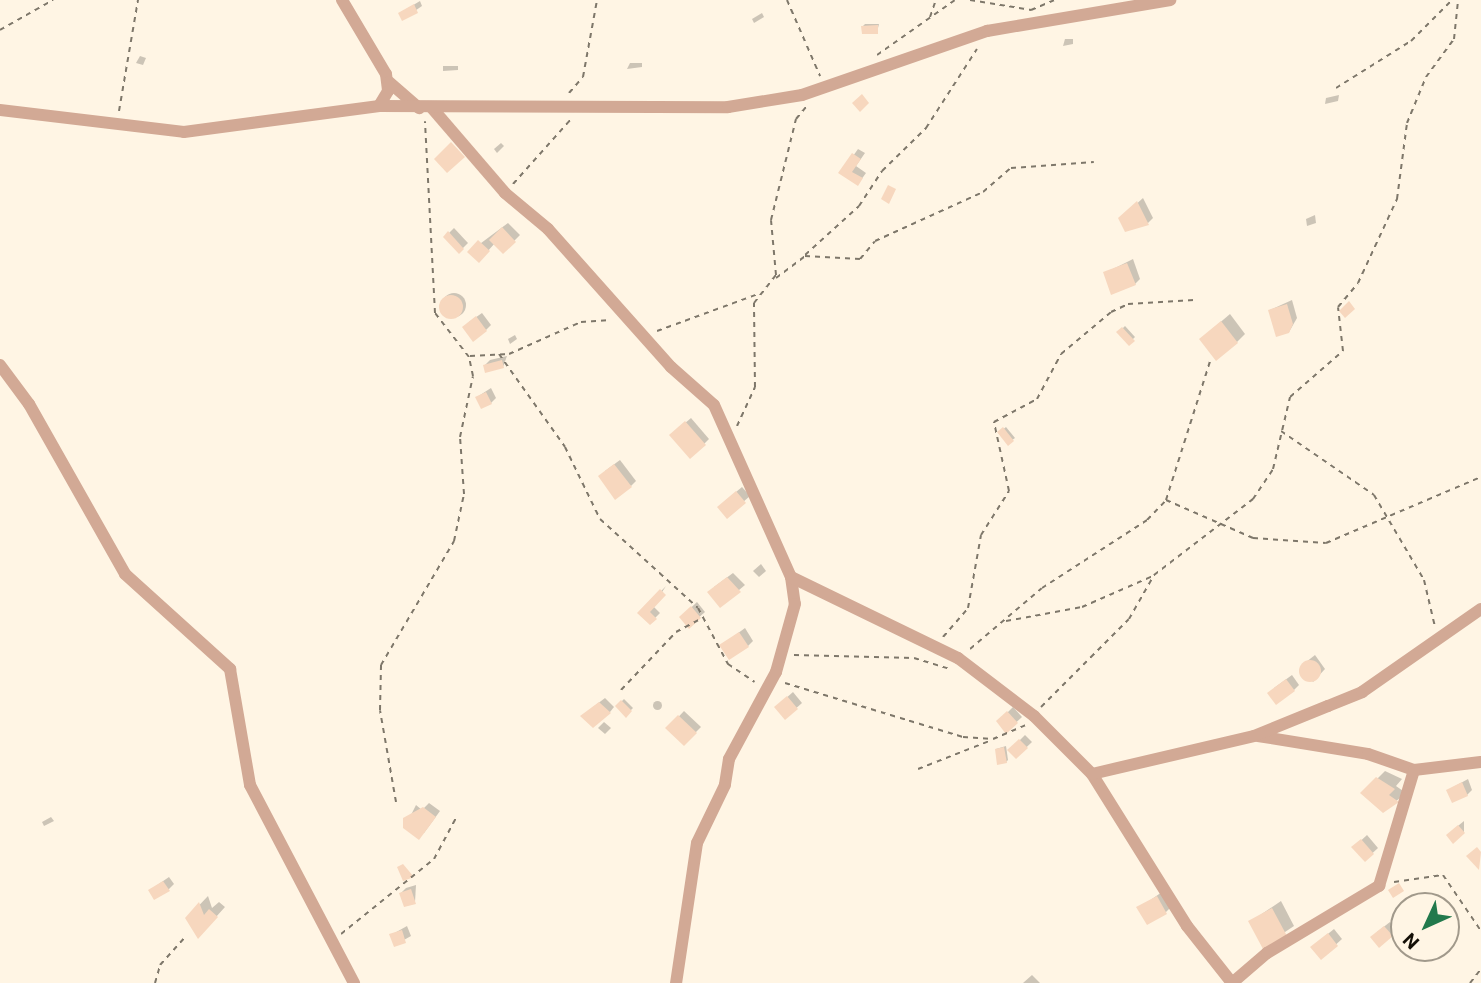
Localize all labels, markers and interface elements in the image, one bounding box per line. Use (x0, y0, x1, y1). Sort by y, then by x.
north arrow (1390, 892, 1460, 962)
text: N (1398, 928, 1424, 954)

